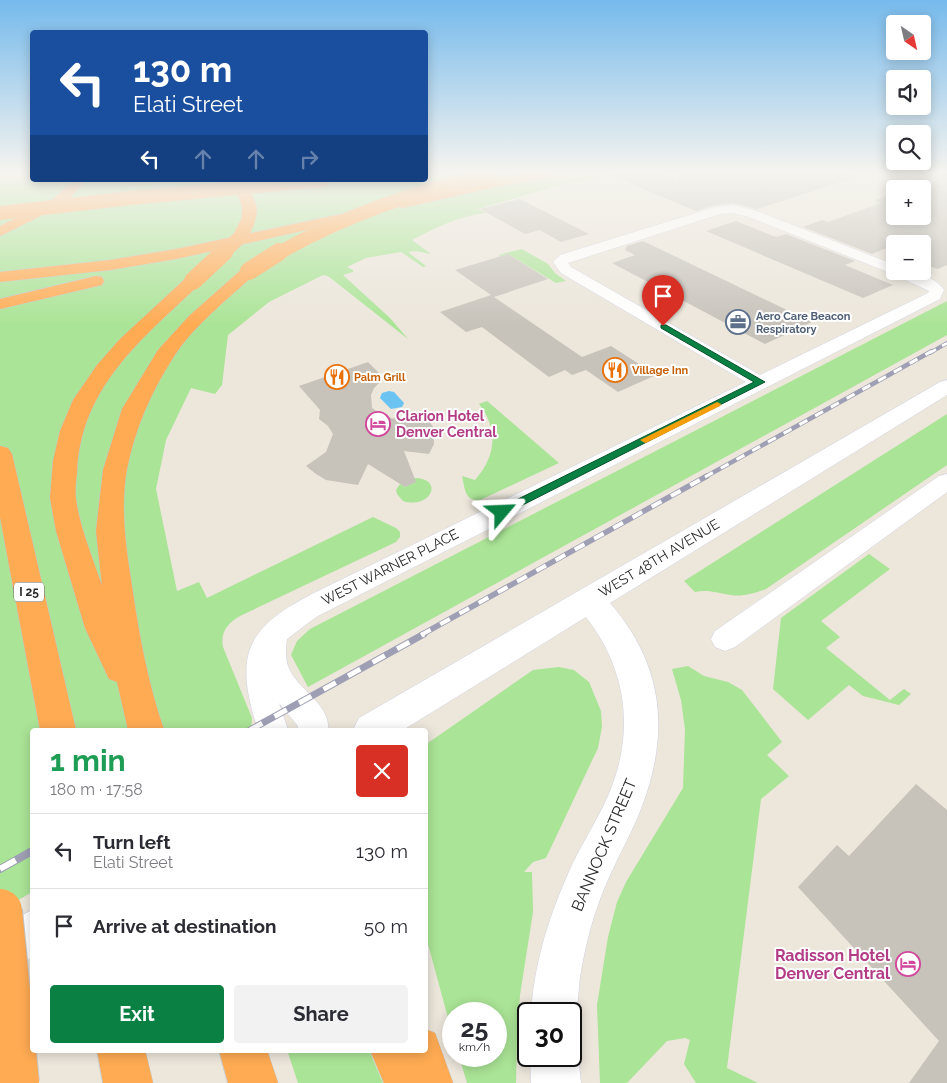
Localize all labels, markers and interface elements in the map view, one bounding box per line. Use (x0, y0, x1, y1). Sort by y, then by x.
north arrow (886, 15, 931, 60)
map controls (886, 15, 931, 280)
text: 130 m (133, 49, 232, 90)
icon: left (50, 50, 115, 115)
button: sound (886, 70, 931, 115)
text: Elati Street (133, 91, 243, 117)
button: search (886, 125, 931, 170)
icon: left (136, 145, 164, 173)
icon: ahead (189, 145, 217, 173)
icon: ahead (242, 145, 270, 173)
icon: right (295, 145, 323, 173)
button: + (886, 180, 931, 225)
button: − (886, 235, 931, 280)
pin (642, 275, 684, 326)
icon: arrive (649, 282, 677, 310)
office icon: Aero Care Beacon Respiratory (725, 309, 751, 335)
place label: Aero Care Beacon Respiratory (756, 310, 851, 336)
restaurant icon: Village Inn (602, 357, 628, 383)
restaurant icon: Palm Grill (324, 364, 350, 390)
place label: Village Inn (632, 364, 689, 377)
place label: Palm Grill (354, 371, 406, 384)
place label: Clarion Hotel Denver Central (396, 408, 497, 440)
hotel icon: Clarion Hotel Denver Central (365, 411, 391, 437)
position arrow (475, 485, 527, 537)
street label: WEST 48TH AVENUE (596, 516, 722, 600)
street label: WEST WARNER PLACE (319, 526, 461, 608)
road number: I 25 (14, 582, 44, 602)
text: 1 min (50, 743, 126, 778)
button: close (356, 745, 408, 797)
street label: BANNOCK STREET (567, 776, 641, 914)
text: 180 m · 17:58 (50, 780, 143, 799)
text: Turn left (93, 831, 170, 853)
icon: left (50, 837, 78, 865)
text: 130 m (356, 840, 408, 862)
text: Elati Street (93, 853, 173, 872)
icon: arrive (50, 912, 78, 940)
text: Arrive at destination (93, 915, 277, 937)
text: 50 m (364, 915, 408, 937)
place label: Radisson Hotel Denver Central (775, 946, 891, 983)
hotel icon: Radisson Hotel Denver Central (895, 951, 921, 977)
button: Exit (50, 985, 224, 1043)
button: Share (234, 985, 408, 1043)
speed limit sign: 30 (517, 1002, 582, 1067)
text: 25 (461, 1013, 488, 1043)
text: km/h (459, 1040, 490, 1054)

